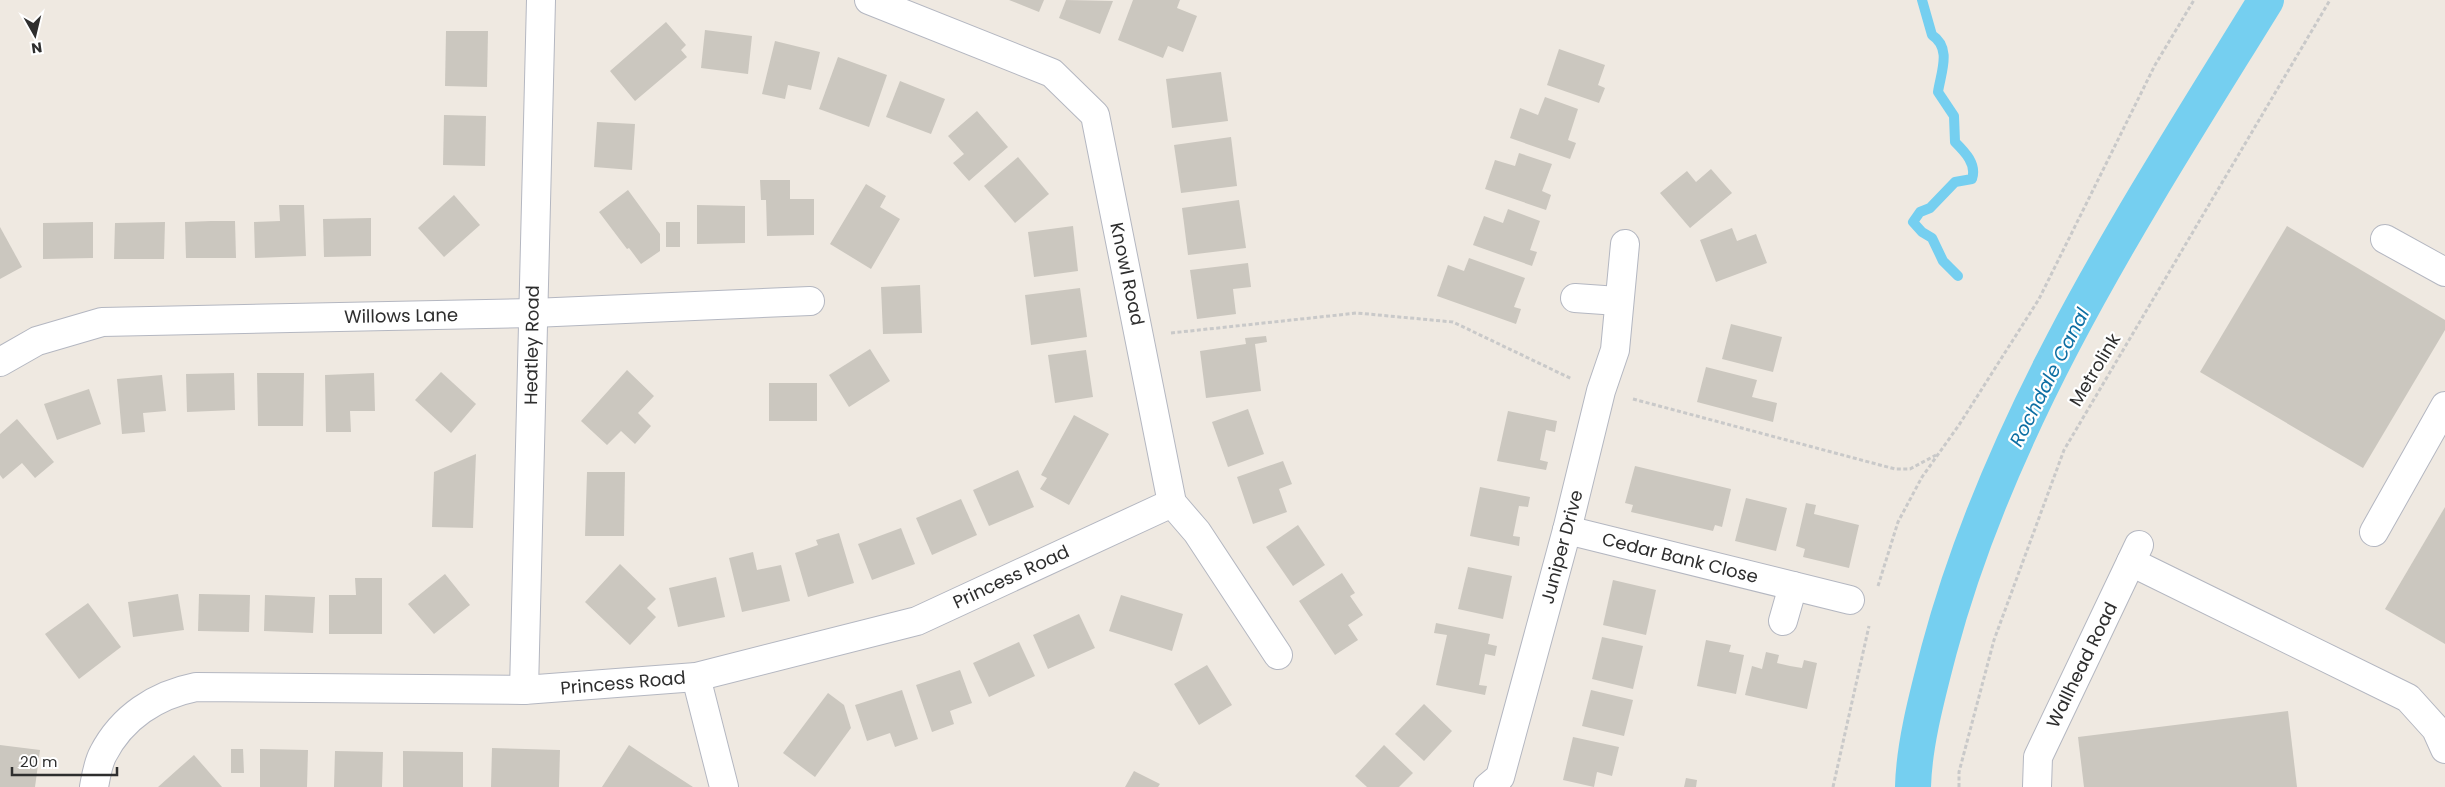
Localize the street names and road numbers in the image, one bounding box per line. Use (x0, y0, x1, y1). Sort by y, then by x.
street label: Knowl Road (1104, 220, 1151, 328)
street label: Heatley Road (518, 285, 545, 405)
street label: Willows Lane (344, 302, 458, 329)
street label: Metrolink (2063, 328, 2127, 411)
street label: Juniper Drive (1534, 487, 1589, 607)
street label: Cedar Bank Close (1599, 526, 1761, 589)
street label: Princess Road (949, 539, 1073, 614)
street label: Wallhead Road (2040, 598, 2123, 732)
street label: Princess Road (559, 665, 687, 700)

